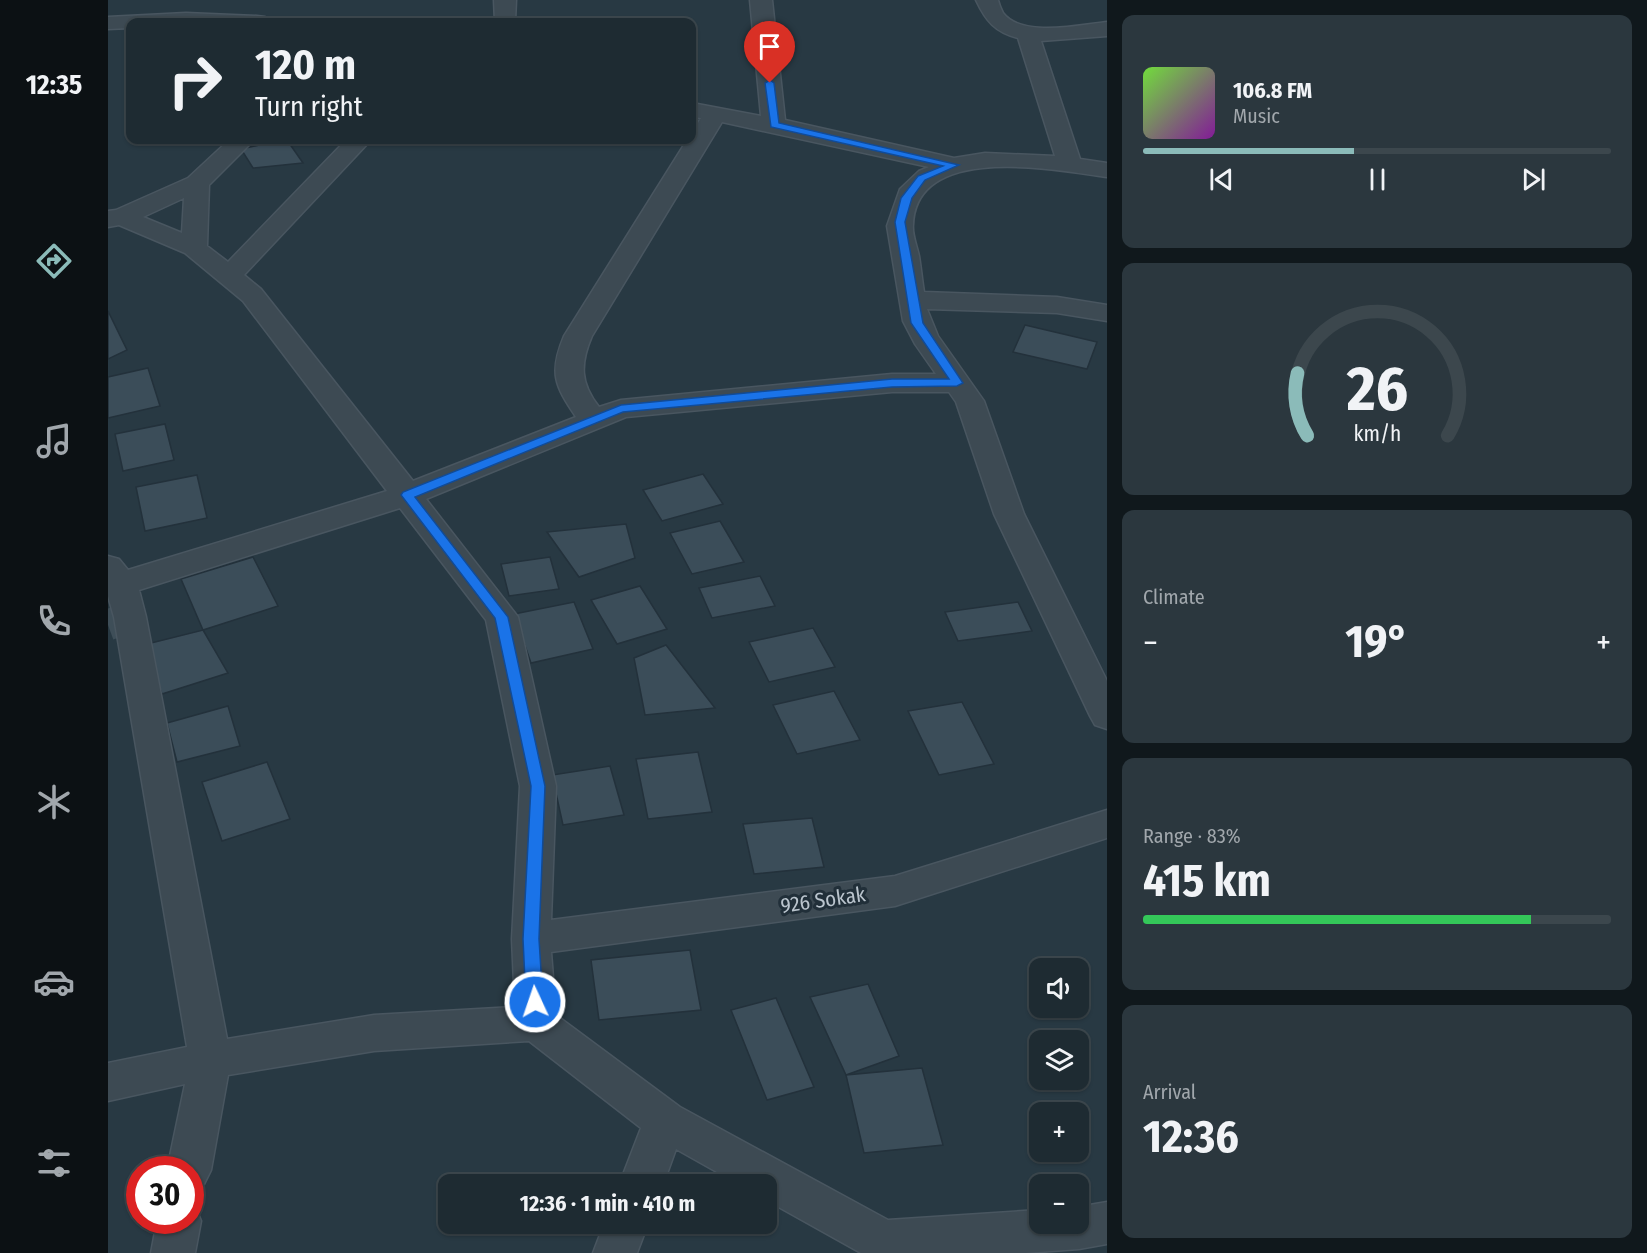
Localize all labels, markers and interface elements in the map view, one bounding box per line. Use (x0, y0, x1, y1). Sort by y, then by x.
pin (744, 21, 795, 83)
icon: arrive (753, 30, 786, 63)
text: 120 m (255, 40, 356, 90)
icon: right (156, 42, 234, 120)
text: 12:35 (26, 69, 82, 101)
text: 106.8 FM (1233, 77, 1312, 104)
text: Turn right (255, 91, 363, 123)
text: Music (1233, 104, 1280, 128)
icon: previous (1205, 163, 1238, 196)
icon: pause (1361, 163, 1394, 196)
icon: next (1517, 163, 1550, 196)
icon: directions (33, 240, 75, 282)
text: 26 (1345, 352, 1408, 427)
icon: music (33, 420, 75, 462)
text: km/h (1353, 421, 1401, 447)
text: Climate (1143, 585, 1205, 609)
icon: phone (33, 600, 75, 642)
text: 19° (1345, 615, 1409, 669)
text: − (1143, 623, 1158, 663)
text: + (1596, 623, 1611, 663)
icon: climate (33, 781, 75, 823)
text: Range · 83% (1143, 824, 1241, 848)
text: 415 km (1143, 854, 1271, 908)
street label: 926 Sokak (779, 881, 867, 919)
map controls (1029, 958, 1089, 1234)
button: sound (1029, 958, 1089, 1018)
icon: car (33, 961, 75, 1003)
position arrow (503, 970, 567, 1034)
button: layers (1029, 1030, 1089, 1090)
text: Arrival (1143, 1080, 1196, 1104)
button: + (1029, 1102, 1089, 1162)
text: 12:36 (1143, 1110, 1239, 1164)
icon: filters (33, 1142, 75, 1184)
speed limit sign: 30 (126, 1156, 204, 1234)
button: − (1029, 1174, 1089, 1234)
text: 12:36 · 1 min · 410 m (520, 1190, 695, 1217)

